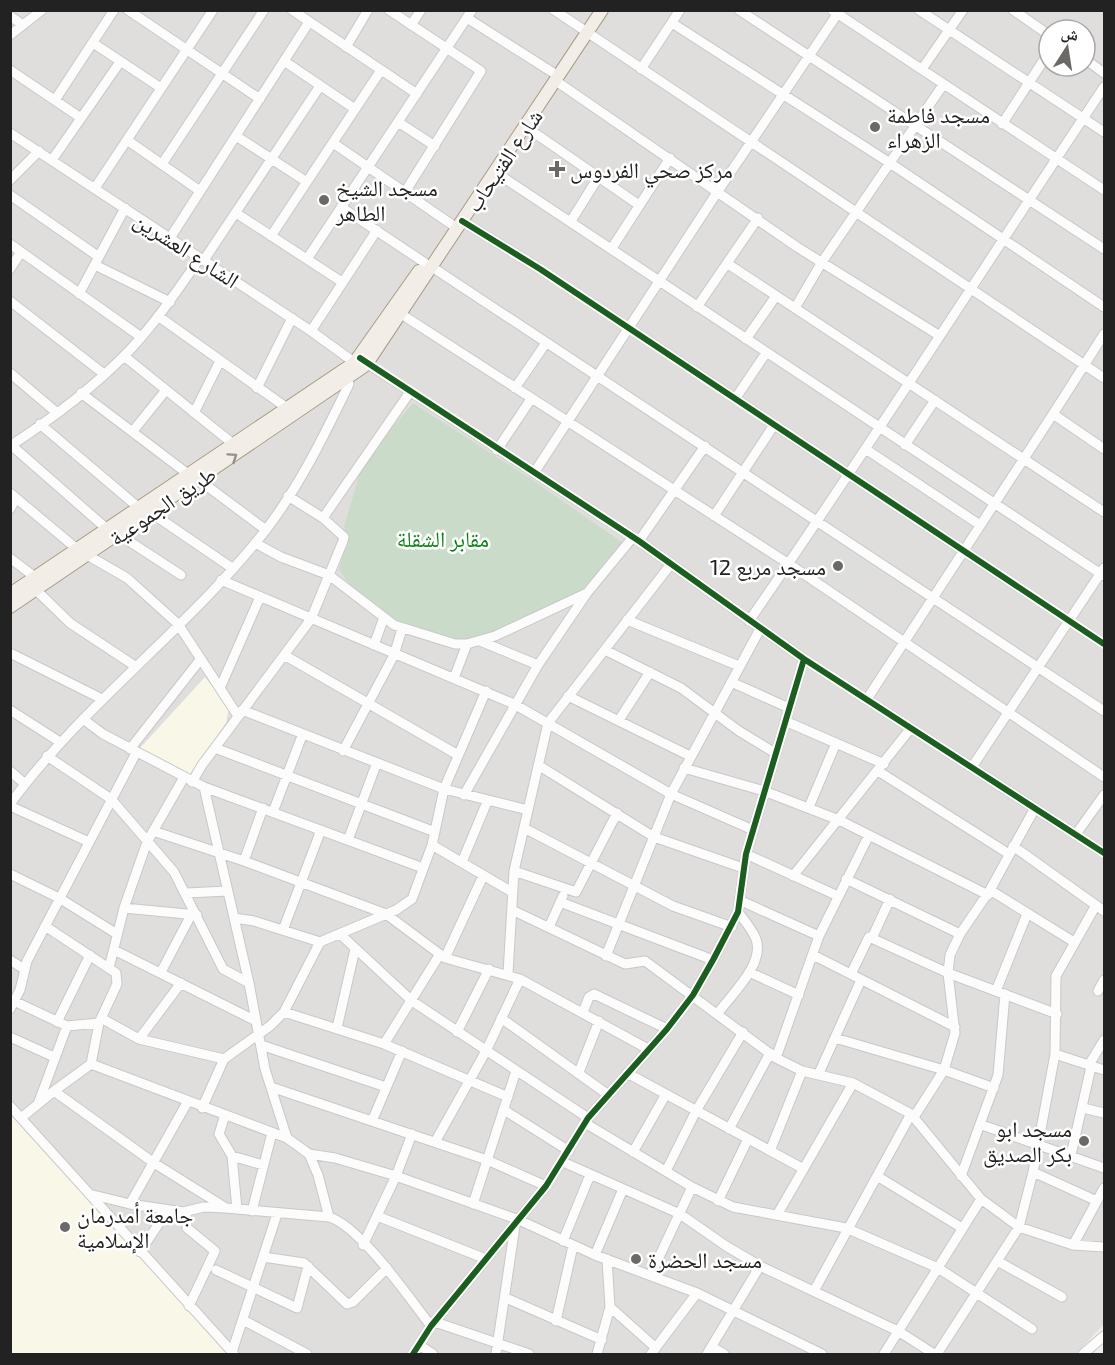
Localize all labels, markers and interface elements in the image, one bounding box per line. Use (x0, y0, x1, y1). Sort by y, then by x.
north arrow (1037, 18, 1097, 78)
text: ش (1060, 22, 1081, 45)
place label: مسجد فاطمة الزهراء (887, 101, 990, 153)
street label: شارع الفتيحاب (459, 104, 548, 217)
marker: مسجد فاطمة الزهراء (868, 120, 882, 134)
place label: مركز صحي الفردوس (570, 156, 733, 188)
marker: مركز صحي الفردوس (548, 160, 566, 178)
place label: مسجد الشيخ الطاهر (335, 174, 438, 226)
marker: مسجد الشيخ الطاهر (317, 193, 331, 207)
street label: الشارع العشرين (129, 206, 244, 294)
one-way arrow (226, 453, 237, 464)
street label: طريق الجموعية (104, 460, 221, 552)
park label: مقابر الشقلة (397, 525, 489, 552)
place label: مسجد مربع 12 (710, 553, 826, 581)
marker: مسجد مربع 12 (831, 559, 845, 573)
place label: مسجد ابو بكر الصديق (983, 1115, 1072, 1168)
marker: مسجد ابو بكر الصديق (1077, 1134, 1091, 1148)
place label: جامعة أمدرمان الإسلامية (77, 1201, 193, 1254)
marker: جامعة أمدرمان الإسلامية (58, 1220, 72, 1234)
place label: مسجد الحضرة (648, 1246, 762, 1273)
marker: مسجد الحضرة (629, 1252, 643, 1266)

